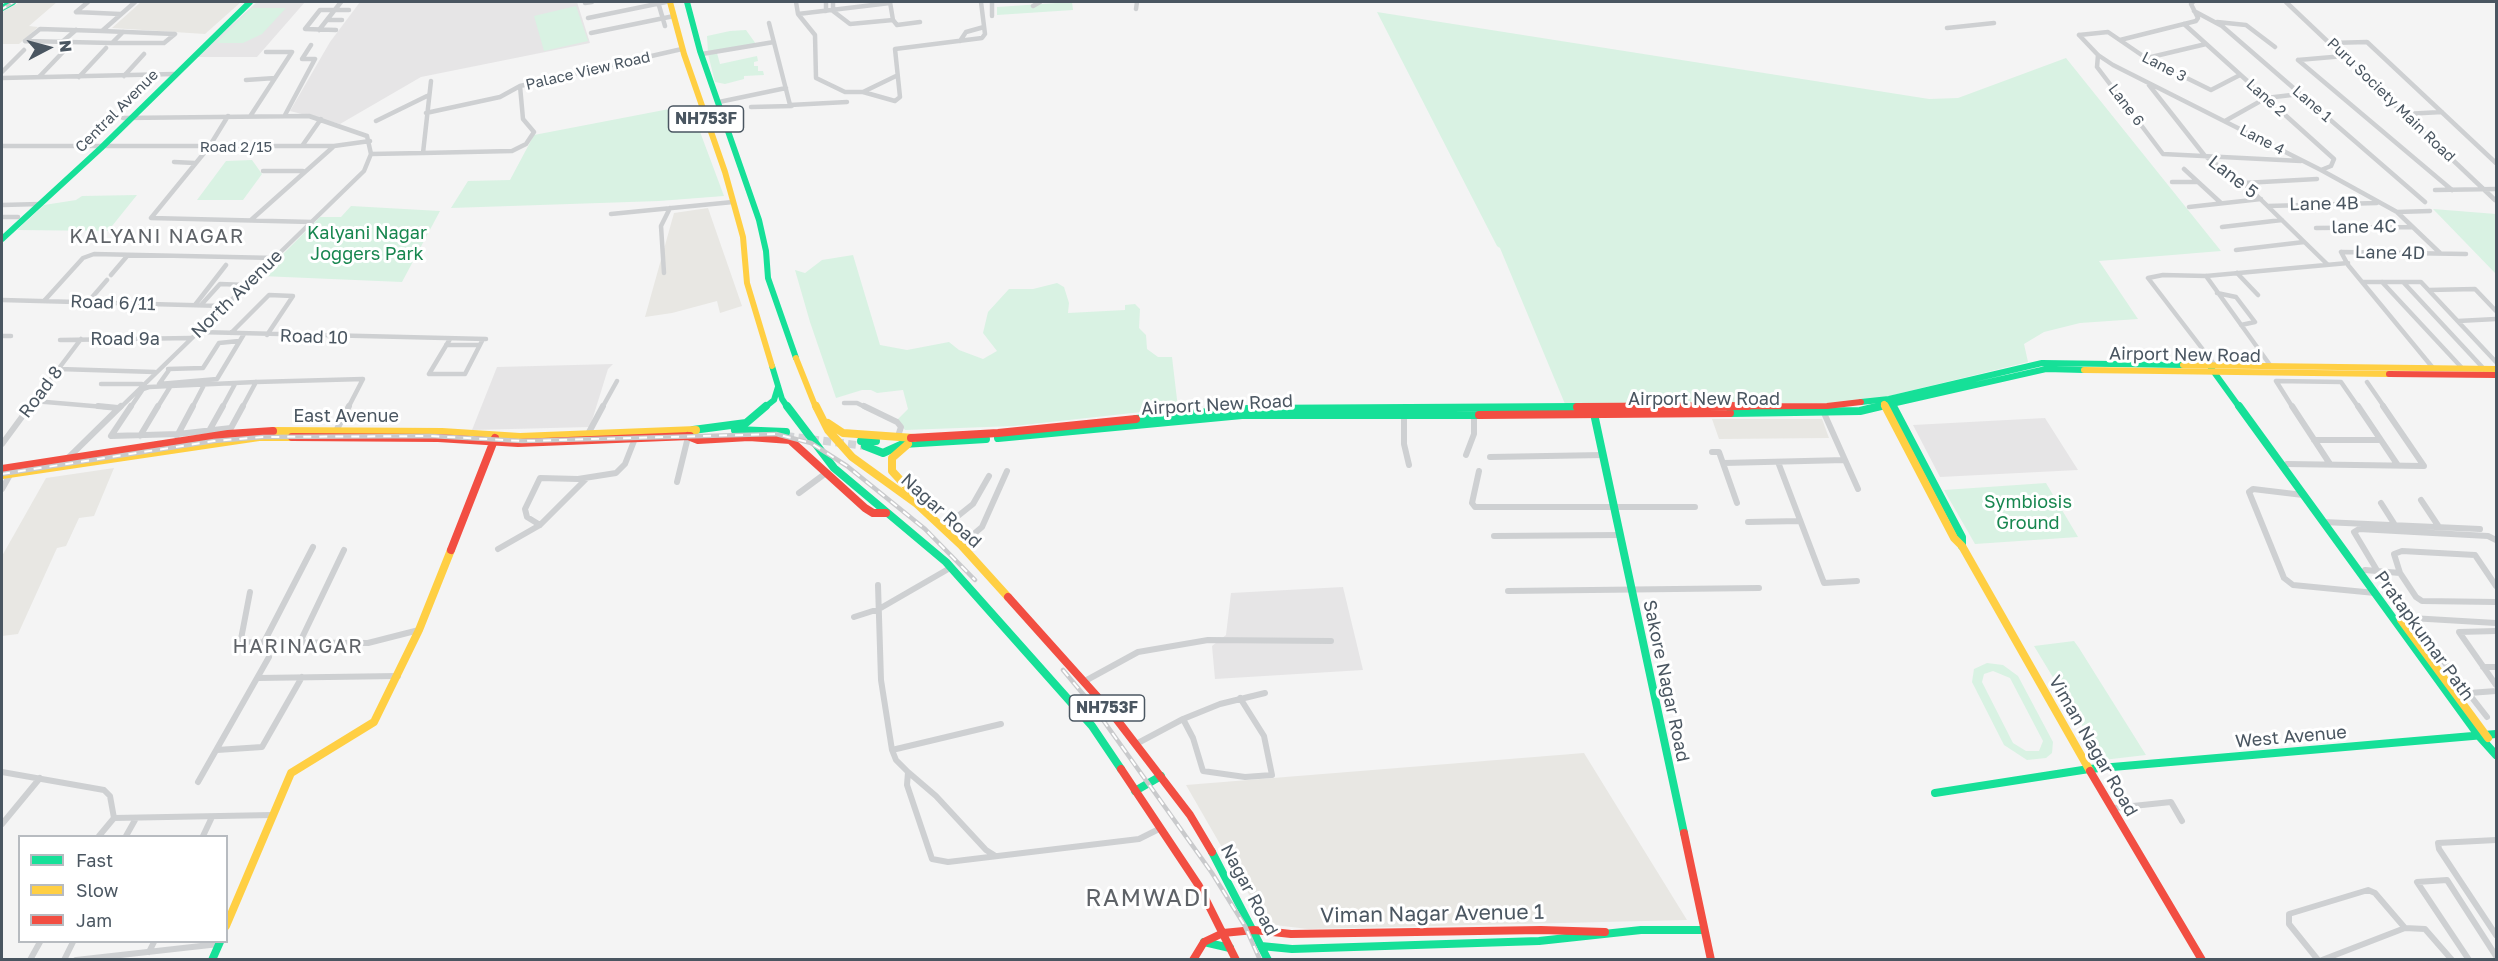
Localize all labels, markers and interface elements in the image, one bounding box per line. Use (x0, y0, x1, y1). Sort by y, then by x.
north arrow (18, 18, 78, 78)
street label: Puru Society Main Road (2323, 34, 2459, 166)
text: N (55, 39, 76, 53)
street label: Palace View Road (524, 48, 652, 94)
street label: Lane 3 (2139, 48, 2189, 86)
street label: Central Avenue (72, 66, 162, 156)
street label: Lane 2 (2242, 75, 2290, 121)
street label: Lane 6 (2104, 80, 2148, 130)
street label: Lane 1 (2289, 82, 2335, 126)
road number: NH753F (668, 106, 744, 132)
street label: Lane 4 (2237, 121, 2287, 159)
street label: Road 2/15 (200, 138, 272, 156)
street label: Lane 5 (2204, 151, 2262, 203)
street label: Lane 4B (2289, 193, 2359, 215)
street label: lane 4C (2331, 216, 2397, 238)
park label: Kalyani Nagar Joggers Park (307, 222, 427, 264)
district label: KALYANI NAGAR (69, 225, 245, 249)
street label: Lane 4D (2355, 242, 2425, 264)
street label: North Avenue (187, 245, 287, 343)
street label: Road 6/11 (70, 291, 156, 315)
street label: Road 10 (279, 325, 349, 349)
street label: Road 9a (90, 328, 160, 350)
street label: Airport New Road (2109, 343, 2261, 367)
street label: Road 8 (14, 362, 68, 422)
street label: Airport New Road (1628, 388, 1780, 410)
street label: Airport New Road (1141, 390, 1293, 420)
street label: East Avenue (293, 405, 399, 427)
street label: Nagar Road (896, 469, 986, 553)
park label: Symbiosis Ground (1984, 491, 2072, 534)
street label: Pratapkumar Path (2370, 567, 2478, 705)
street label: Sakore Nagar Road (1638, 598, 1694, 764)
district label: HARINAGAR (233, 635, 363, 659)
street label: Viman Nagar Road (2044, 672, 2142, 820)
road number: NH753F (1070, 695, 1144, 721)
street label: West Avenue (2234, 721, 2348, 753)
legend (18, 835, 228, 943)
street label: Nagar Road (1216, 840, 1282, 940)
text: Fast (76, 849, 113, 871)
text: Slow (76, 879, 118, 901)
district label: RAMWADI (1085, 884, 1211, 912)
street label: Viman Nagar Avenue 1 (1320, 899, 1544, 929)
text: Jam (76, 909, 112, 931)

